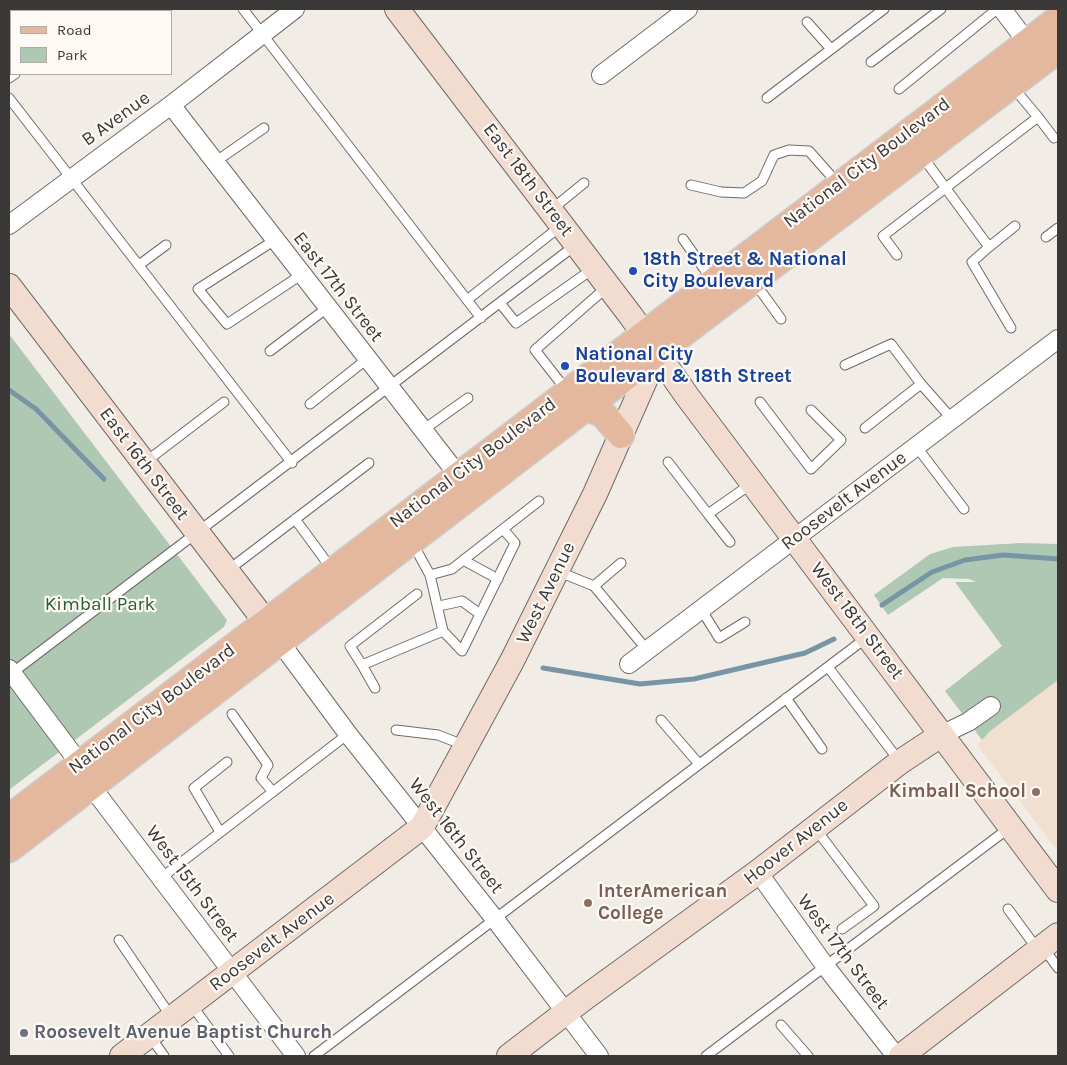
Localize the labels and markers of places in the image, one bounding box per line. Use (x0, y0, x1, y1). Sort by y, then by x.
place label: 18th Street & National City Boulevard (643, 249, 847, 293)
marker: 18th Street & National City Boulevard (627, 265, 639, 277)
place label: National City Boulevard & 18th Street (575, 344, 792, 388)
marker: National City Boulevard & 18th Street (559, 360, 571, 372)
place label: Kimball School (889, 781, 1026, 803)
marker: Kimball School (1030, 786, 1042, 798)
place label: InterAmerican College (598, 881, 727, 925)
marker: InterAmerican College (582, 897, 594, 909)
place label: Roosevelt Avenue Baptist Church (34, 1022, 332, 1044)
marker: Roosevelt Avenue Baptist Church (18, 1027, 30, 1039)

